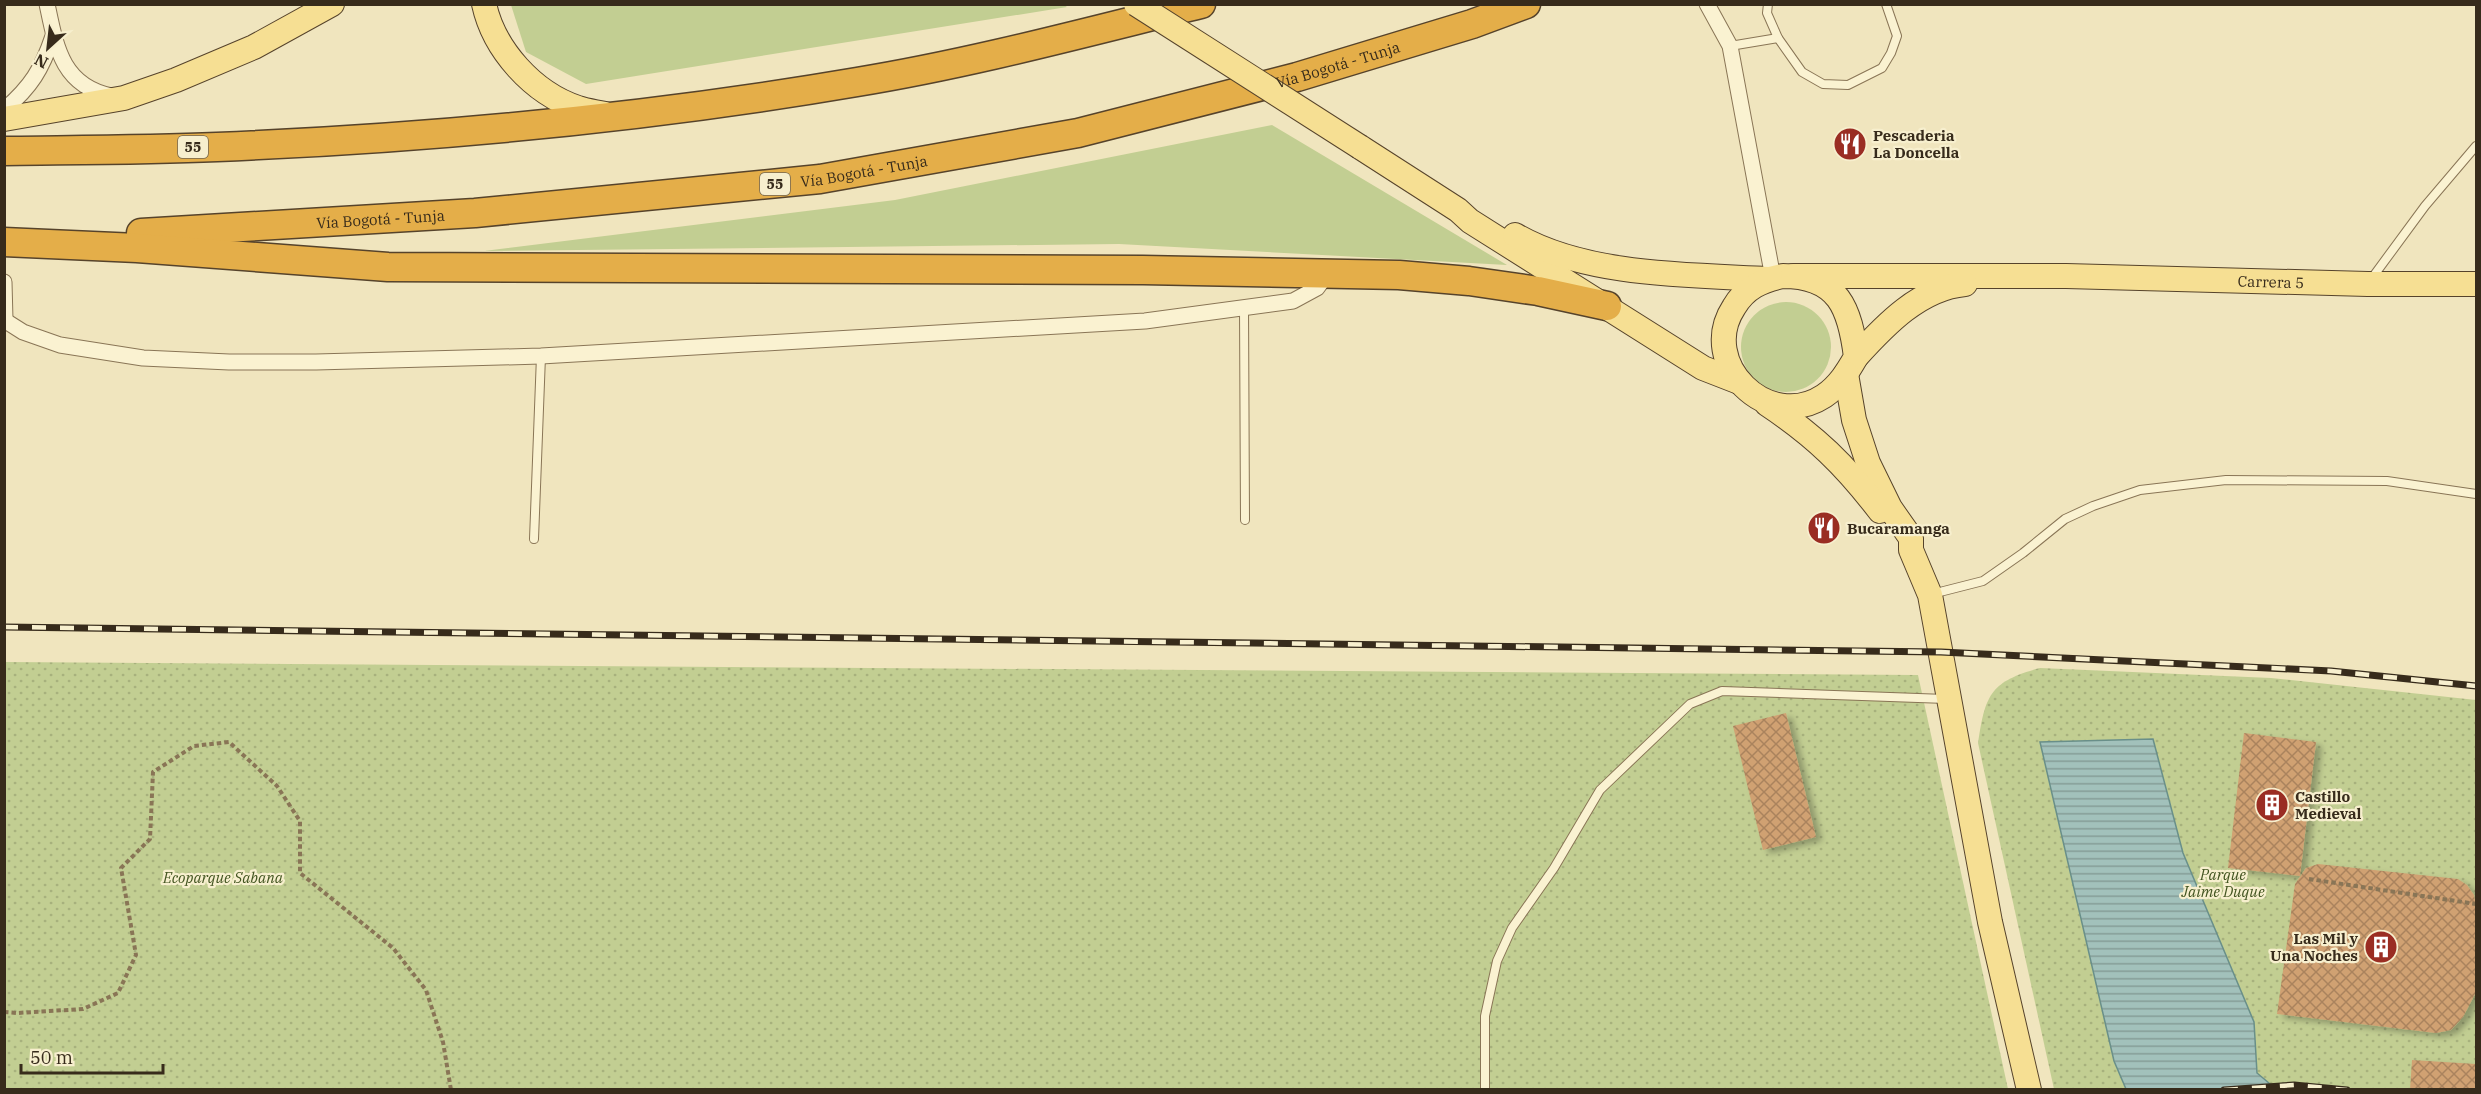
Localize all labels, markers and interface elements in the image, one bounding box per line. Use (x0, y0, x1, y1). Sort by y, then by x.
north arrow (18, 18, 78, 78)
street label: Vía Bogotá - Tunja (1274, 37, 1402, 92)
text: N (31, 50, 51, 73)
restaurant icon: Pescaderia La Doncella (1832, 126, 1868, 162)
place label: Pescaderia La Doncella (1873, 126, 1960, 162)
road number: 55 (178, 136, 208, 158)
street label: Vía Bogotá - Tunja (800, 151, 929, 190)
road number: 55 (760, 173, 790, 195)
street label: Vía Bogotá - Tunja (316, 205, 445, 232)
street label: Carrera 5 (2237, 271, 2304, 292)
restaurant icon: Bucaramanga (1806, 510, 1842, 546)
place label: Bucaramanga (1847, 519, 1950, 538)
building icon: Castillo Medieval (2254, 787, 2290, 823)
place label: Castillo Medieval (2295, 787, 2362, 823)
park label: Parque Jaime Duque (2180, 865, 2265, 901)
park label: Ecoparque Sabana (162, 868, 284, 887)
place label: Las Mil y Una Noches (2270, 929, 2358, 965)
building icon: Las Mil y Una Noches (2363, 929, 2399, 965)
scale bar (21, 1037, 164, 1075)
text: 50 m (30, 1046, 73, 1069)

